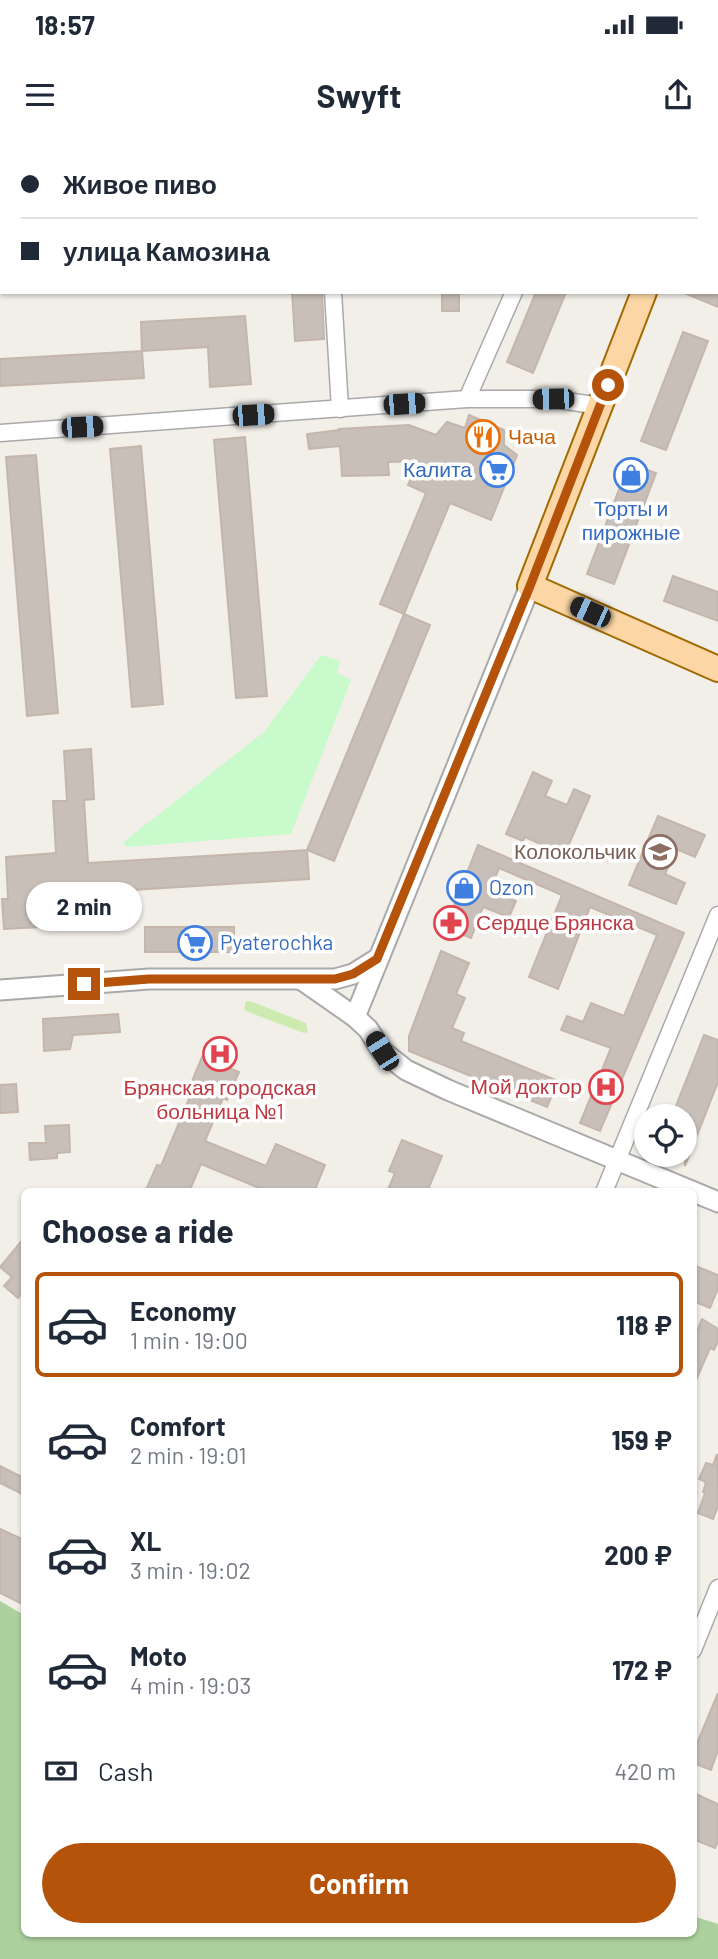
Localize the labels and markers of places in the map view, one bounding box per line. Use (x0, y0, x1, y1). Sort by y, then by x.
restaurant icon: Чача (464, 418, 502, 456)
place label: Чача (508, 423, 556, 448)
supermarket icon: Калита (478, 451, 516, 489)
place label: Калита (403, 456, 472, 481)
shop icon: Торты и пирожные (612, 456, 650, 494)
place label: Торты и пирожные (582, 495, 680, 544)
school or university icon: Колокольчик (641, 833, 679, 871)
place label: Колокольчик (514, 838, 637, 863)
shop icon: Ozon (445, 869, 483, 907)
place label: Ozon (489, 874, 534, 899)
pharmacy icon: Сердце Брянска (432, 904, 470, 942)
place label: Сердце Брянска (476, 909, 634, 934)
supermarket icon: Pyaterochka (176, 924, 214, 962)
place label: Pyaterochka (220, 929, 333, 954)
hospital icon: Брянская городская больница №1 (201, 1035, 239, 1073)
hospital icon: Мой доктор (587, 1068, 625, 1106)
place label: Мой доктор (471, 1073, 582, 1098)
place label: Брянская городская больница №1 (124, 1074, 316, 1123)

